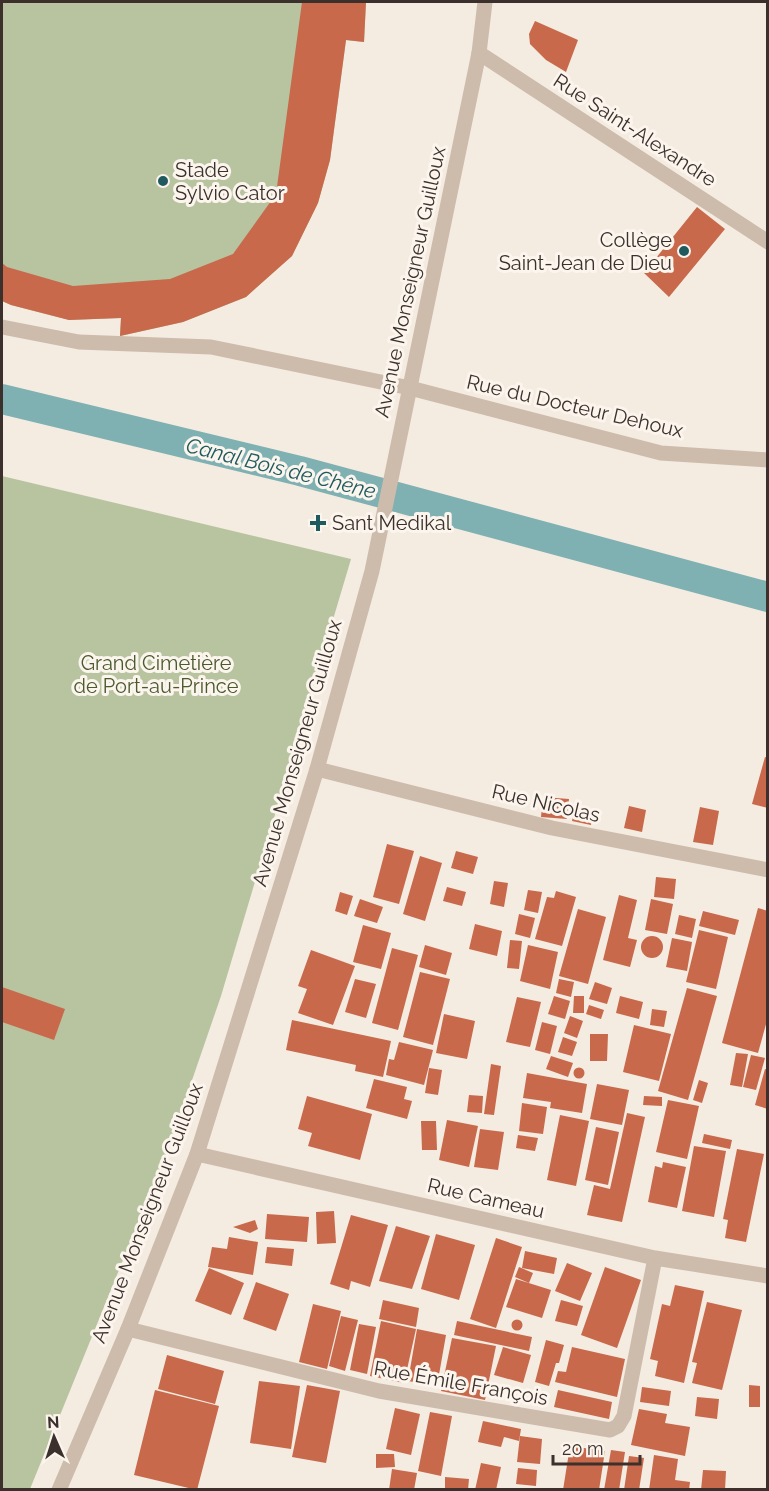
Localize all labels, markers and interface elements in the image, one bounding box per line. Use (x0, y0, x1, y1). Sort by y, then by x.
street label: Rue Saint-Alexandre (549, 68, 721, 192)
street label: Avenue Monseigneur Guilloux (370, 144, 450, 420)
place label: Stade Sylvio Cator (175, 158, 285, 205)
marker: Stade Sylvio Cator (156, 174, 170, 188)
place label: Collège Saint-Jean de Dieu (499, 228, 672, 275)
marker: Collège Saint-Jean de Dieu (677, 244, 691, 258)
street label: Rue du Docteur Dehoux (464, 369, 686, 443)
water label: Canal Bois de Chêne (184, 432, 378, 504)
place label: Sant Medikal (332, 511, 452, 535)
marker: Sant Medikal (309, 514, 327, 532)
street label: Avenue Monseigneur Guilloux (247, 617, 347, 889)
park label: Grand Cimetière de Port-au-Prince (74, 651, 239, 698)
street label: Rue Nicolas (490, 779, 602, 827)
street label: Avenue Monseigneur Guilloux (86, 1080, 208, 1346)
street label: Rue Cameau (425, 1173, 547, 1223)
street label: Rue Émile François (372, 1356, 550, 1410)
north arrow (24, 1407, 84, 1467)
text: N (47, 1413, 60, 1432)
scale bar (553, 1428, 640, 1466)
text: 20 m (562, 1438, 604, 1459)

